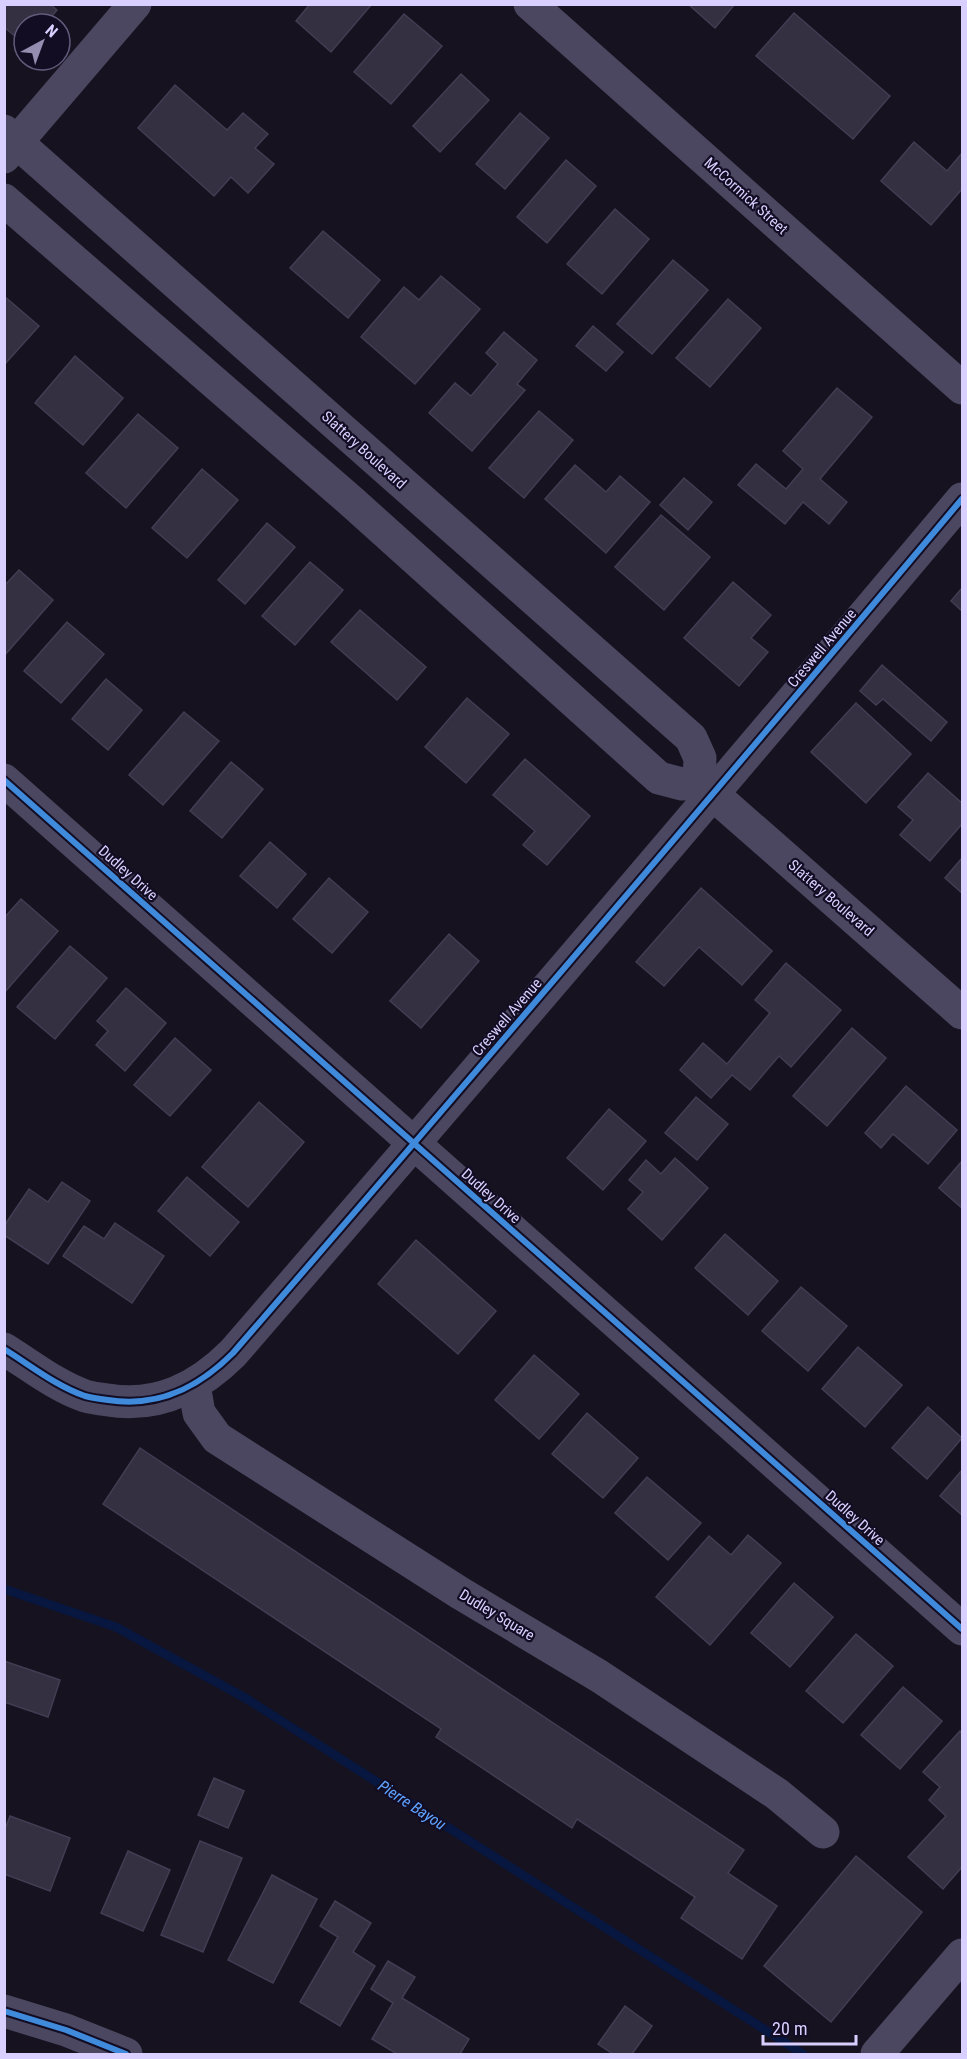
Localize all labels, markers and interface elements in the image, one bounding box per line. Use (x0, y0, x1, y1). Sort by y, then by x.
north arrow (12, 12, 72, 72)
text: N (42, 21, 61, 41)
street label: McCormick Street (701, 154, 791, 238)
street label: Slattery Boulevard (318, 407, 410, 493)
street label: Creswell Avenue (784, 605, 860, 691)
street label: Dudley Drive (95, 842, 161, 904)
street label: Slattery Boulevard (785, 856, 877, 940)
street label: Creswell Avenue (468, 974, 546, 1060)
street label: Dudley Drive (458, 1165, 524, 1227)
street label: Dudley Drive (822, 1487, 888, 1549)
street label: Dudley Square (456, 1586, 538, 1644)
water label: Pierre Bayou (375, 1776, 450, 1834)
scale bar (763, 2008, 856, 2046)
text: 20 m (772, 2018, 807, 2039)

